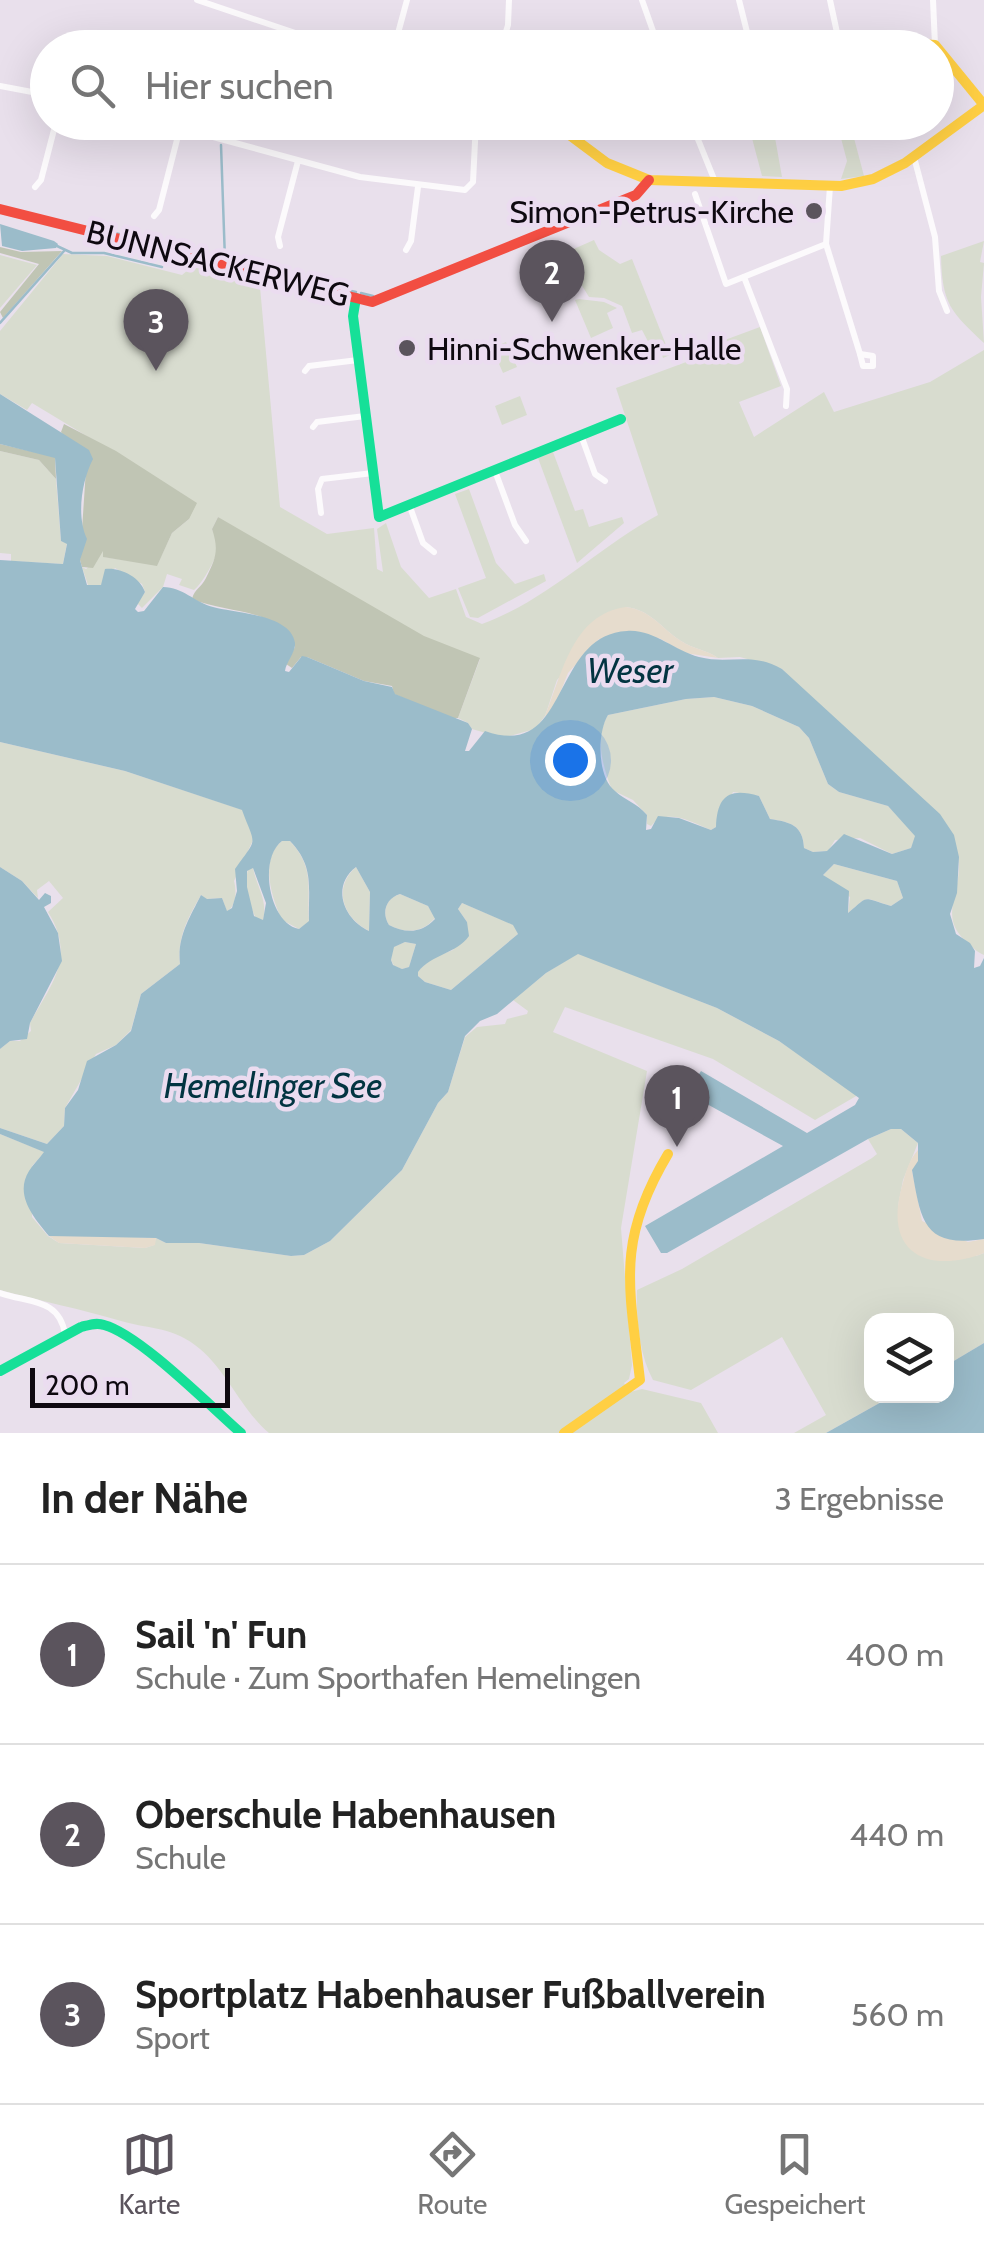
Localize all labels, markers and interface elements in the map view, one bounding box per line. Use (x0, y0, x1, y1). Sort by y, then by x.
search box (30, 30, 954, 140)
icon: search (65, 58, 120, 113)
text: Hier suchen (145, 62, 334, 109)
place label: Simon-Petrus-Kirche (509, 192, 794, 231)
marker: Simon-Petrus-Kirche (803, 200, 825, 222)
street label: BUNNSACKERWEG (83, 211, 353, 315)
pin: 2 (520, 240, 584, 322)
pin: 3 (124, 288, 188, 371)
place label: Hinni-Schwenker-Halle (427, 329, 741, 368)
marker: Hinni-Schwenker-Halle (396, 337, 418, 359)
water label: Weser (587, 649, 674, 692)
your location (545, 735, 596, 786)
water label: Hemelinger See (164, 1064, 382, 1107)
pin: 1 (644, 1064, 710, 1147)
map controls (864, 1313, 954, 1403)
button: layers (864, 1313, 954, 1403)
scale bar (30, 1363, 230, 1408)
text: 200 m (45, 1368, 130, 1402)
text: In der Nähe (40, 1472, 248, 1524)
text: 3 Ergebnisse (774, 1479, 944, 1518)
text: Sail 'n' Fun (135, 1611, 307, 1658)
text: 1 (67, 1635, 78, 1674)
text: 400 m (846, 1635, 944, 1674)
text: Schule · Zum Sporthafen Hemelingen (135, 1658, 641, 1697)
text: Oberschule Habenhausen (135, 1791, 556, 1838)
text: 2 (64, 1815, 81, 1854)
text: 440 m (849, 1815, 944, 1854)
text: Schule (135, 1838, 226, 1877)
text: Sportplatz Habenhauser Fußballverein (135, 1971, 766, 2018)
text: 3 (64, 1995, 81, 2034)
text: 560 m (851, 1995, 944, 2034)
text: Sport (135, 2018, 210, 2057)
tab: Karte (119, 2127, 180, 2221)
tab: Route (417, 2127, 487, 2221)
tab: Gespeichert (724, 2127, 865, 2221)

